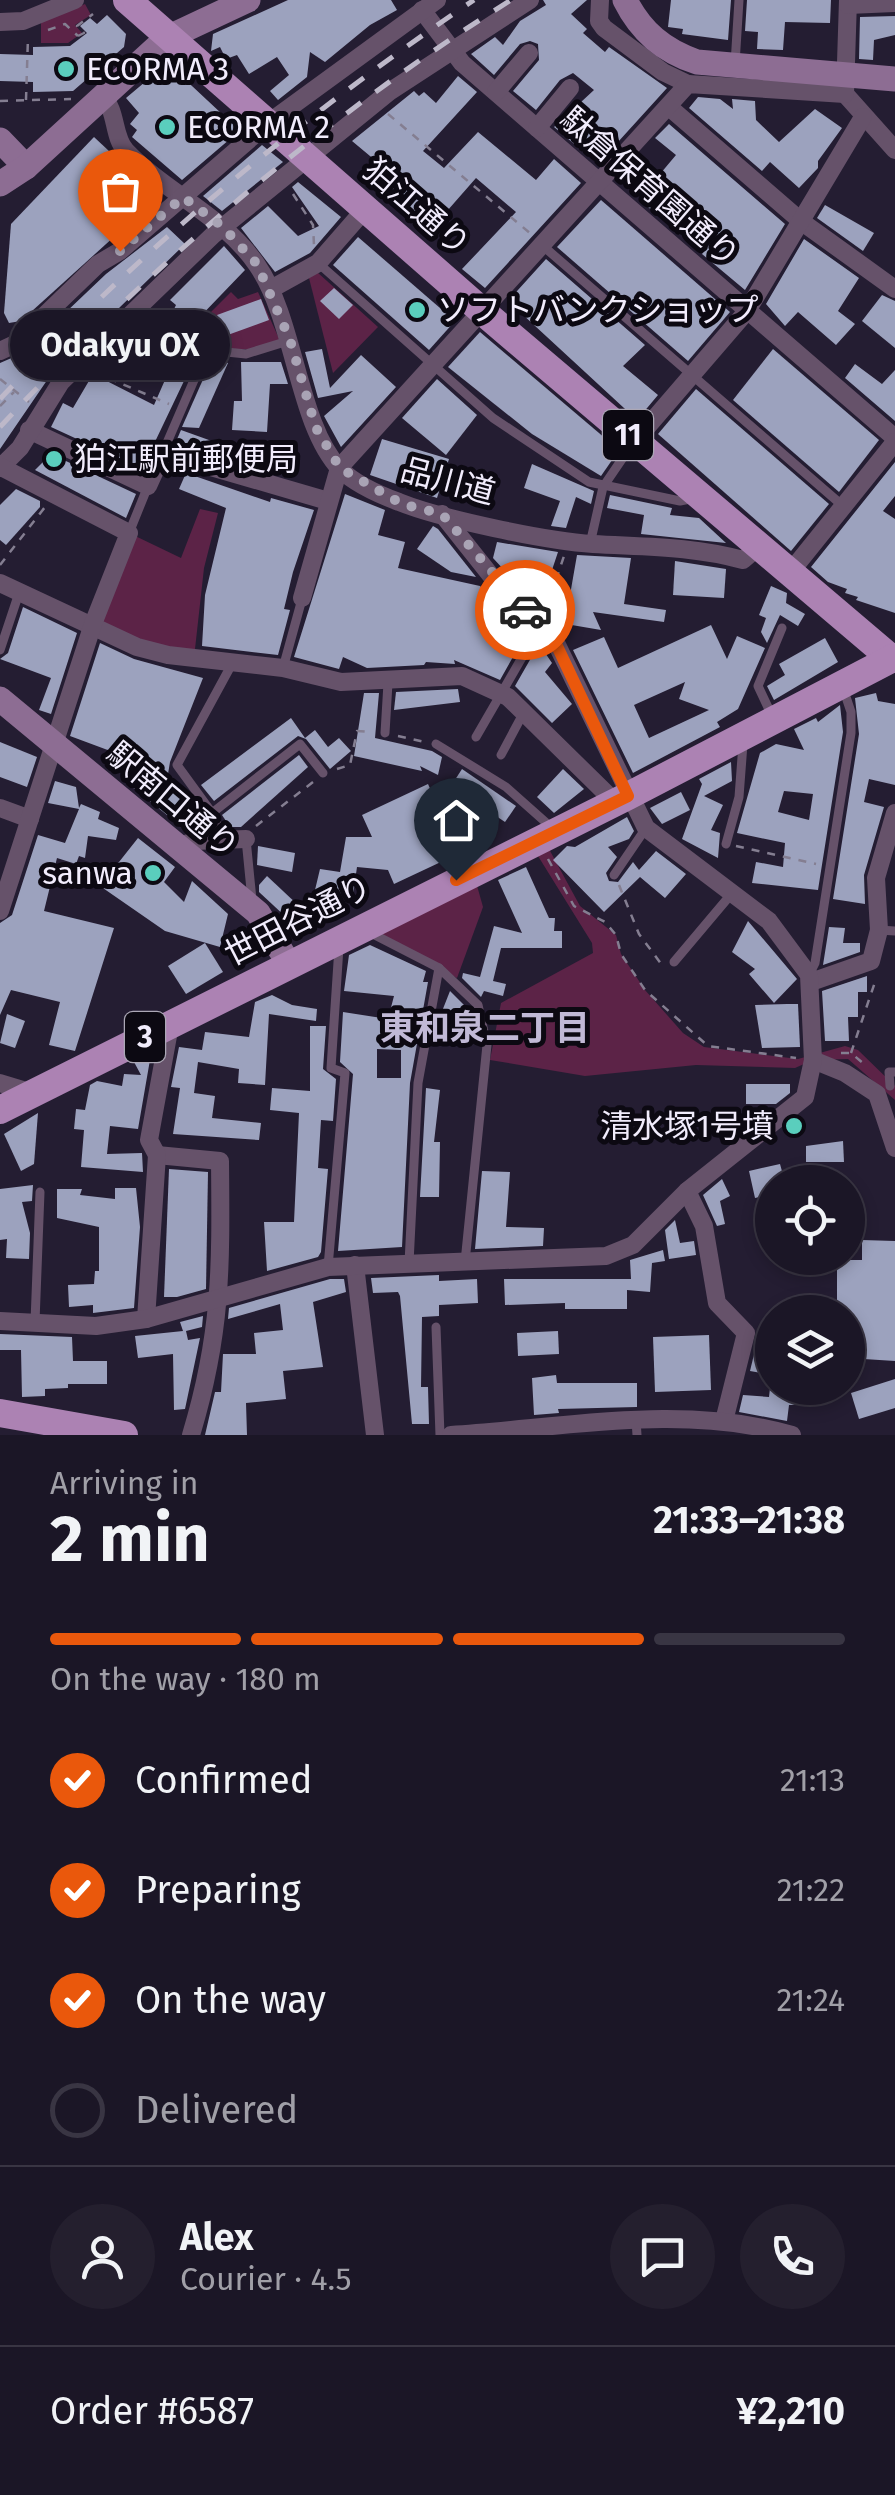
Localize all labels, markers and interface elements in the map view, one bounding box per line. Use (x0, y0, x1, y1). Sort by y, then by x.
place label: ECORMA 3 (86, 50, 229, 88)
marker: ECORMA 3 (55, 58, 77, 80)
street label: 駄倉保育園通り (553, 99, 747, 275)
place label: ECORMA 2 (187, 108, 330, 146)
marker: ECORMA 2 (156, 116, 178, 138)
pin (78, 149, 163, 252)
street label: 狛江通り (356, 151, 478, 263)
icon: bag (93, 164, 148, 219)
place label: ソフトバンクショップ (437, 291, 759, 329)
marker: ソフトバンクショップ (406, 299, 428, 321)
callout: Odakyu OX (10, 311, 230, 381)
text: Odakyu OX (40, 326, 200, 364)
road number: 11 (603, 410, 653, 460)
place label: 狛江駅前郵便局 (74, 440, 298, 478)
marker: 狛江駅前郵便局 (43, 448, 65, 470)
street label: 品川道 (397, 450, 499, 512)
courier (475, 560, 575, 660)
icon: car (498, 583, 553, 638)
street label: 駅南口通り (99, 734, 247, 866)
pin (414, 778, 499, 881)
icon: home (429, 793, 484, 848)
place label: sanwa (42, 854, 133, 892)
marker: sanwa (142, 862, 164, 884)
street label: 世田谷通り (218, 867, 378, 973)
district label: 東和泉二丁目 (380, 1007, 590, 1049)
road number: 3 (125, 1012, 165, 1062)
place label: 清水塚1号墳 (600, 1107, 774, 1145)
marker: 清水塚1号墳 (783, 1115, 805, 1137)
map controls (755, 1165, 865, 1405)
button: locate (755, 1165, 865, 1275)
button: layers (755, 1295, 865, 1405)
text: Arriving in (50, 1464, 198, 1502)
text: 21:33–21:38 (653, 1497, 845, 1543)
text: 2 min (50, 1500, 210, 1578)
text: On the way · 180 m (50, 1660, 321, 1698)
icon: check (50, 1753, 105, 1808)
text: Confirmed (135, 1757, 313, 1803)
text: 21:13 (780, 1761, 845, 1799)
icon: check (50, 1863, 105, 1918)
text: Preparing (135, 1867, 301, 1913)
text: 21:22 (777, 1871, 845, 1909)
icon: check (50, 1973, 105, 2028)
text: On the way (135, 1977, 326, 2023)
text: 21:24 (776, 1981, 845, 2019)
text: Delivered (135, 2087, 298, 2133)
button: person (50, 2204, 155, 2309)
button: chat (610, 2204, 715, 2309)
button: phone (740, 2204, 845, 2309)
text: Alex (180, 2214, 253, 2260)
text: Courier · 4.5 (180, 2260, 351, 2298)
text: Order #6587 (50, 2388, 254, 2434)
text: ¥2,210 (737, 2388, 845, 2434)

